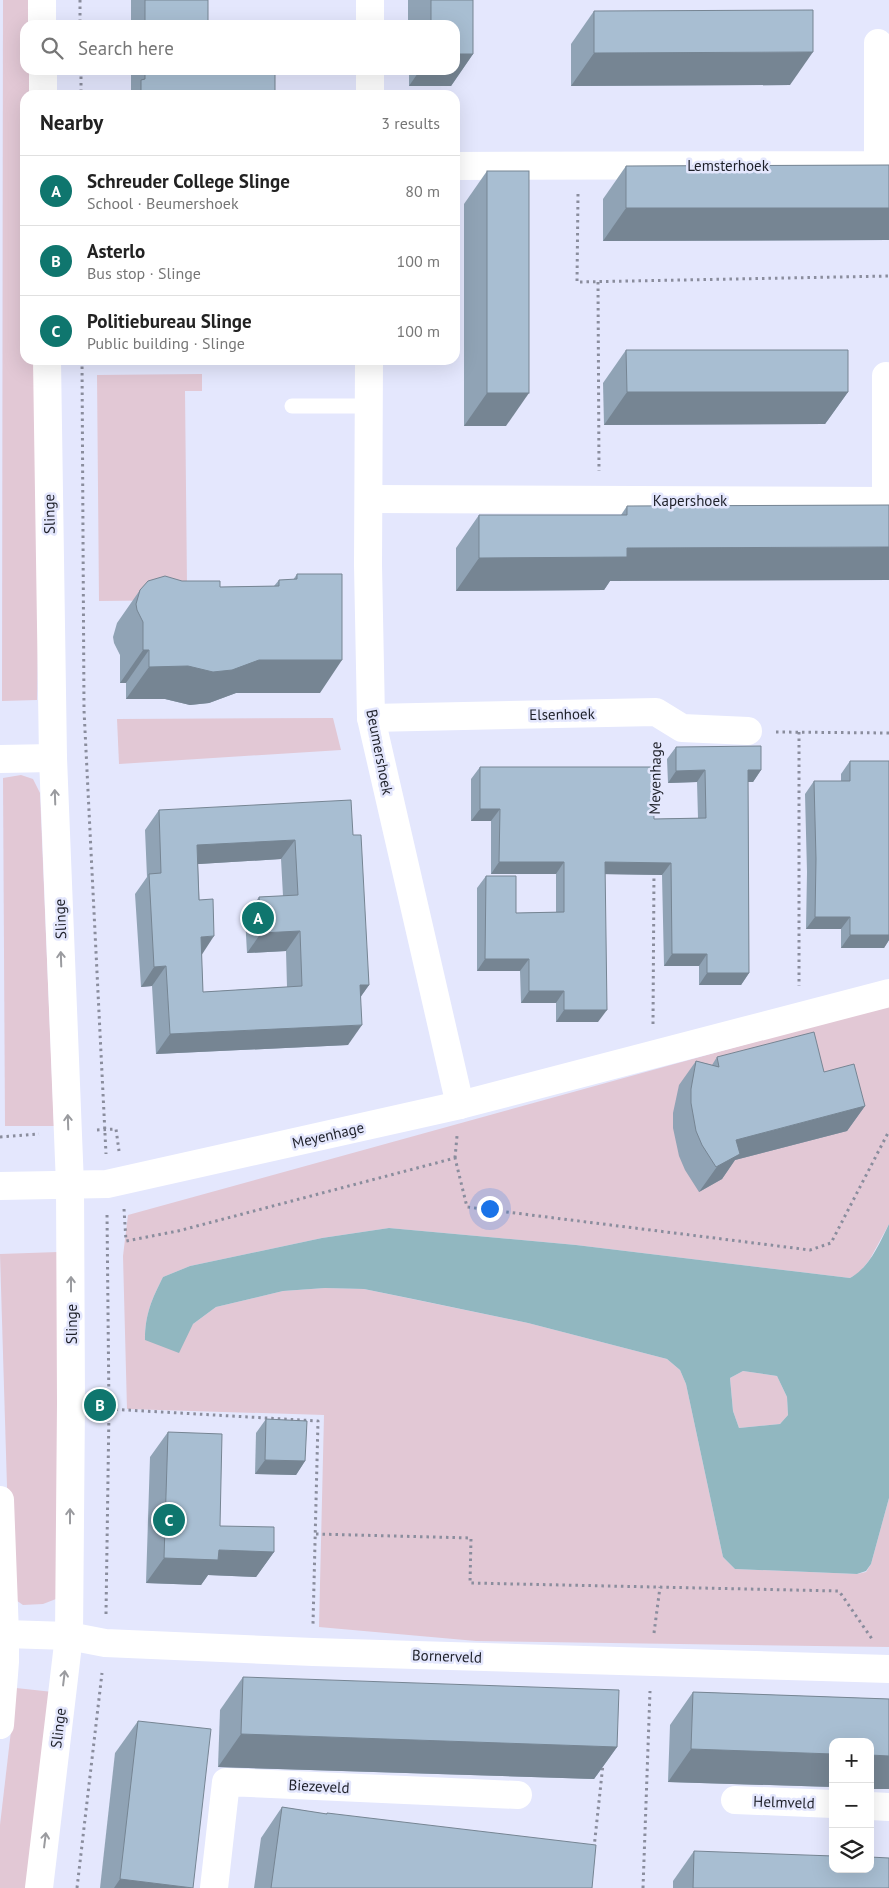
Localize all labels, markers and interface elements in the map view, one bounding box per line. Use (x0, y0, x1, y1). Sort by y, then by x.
search box (20, 20, 460, 75)
icon: search (38, 34, 66, 62)
text: Search here (78, 36, 174, 60)
text: Nearby (40, 109, 103, 136)
text: 3 results (381, 113, 440, 133)
street label: Lemsterhoek (687, 156, 770, 175)
text: Schreuder College Slinge (87, 169, 290, 193)
text: A (51, 181, 61, 201)
text: 80 m (405, 181, 440, 201)
text: School · Beumershoek (87, 193, 239, 213)
text: Asterlo (87, 239, 145, 263)
text: B (51, 251, 61, 271)
text: 100 m (397, 251, 440, 271)
text: Bus stop · Slinge (87, 263, 201, 283)
text: Politiebureau Slinge (87, 309, 252, 333)
text: C (52, 321, 60, 341)
text: 100 m (397, 321, 440, 341)
text: Public building · Slinge (87, 333, 245, 353)
street label: Kapershoek (653, 491, 728, 510)
street label: Slinge (39, 494, 59, 534)
street label: Elsenhoek (529, 704, 596, 724)
street label: Beumershoek (362, 708, 398, 797)
street label: Meyenhage (645, 741, 665, 815)
one-way arrow (50, 789, 59, 805)
street label: Slinge (50, 899, 70, 939)
pin: A (242, 899, 274, 937)
one-way arrow (57, 952, 66, 968)
one-way arrow (63, 1114, 73, 1130)
street label: Meyenhage (290, 1118, 366, 1152)
your location (477, 1196, 503, 1222)
one-way arrow (66, 1276, 76, 1292)
street label: Slinge (62, 1304, 81, 1344)
pin: B (84, 1386, 116, 1424)
pin: C (153, 1501, 185, 1539)
one-way arrow (65, 1508, 75, 1524)
street label: Bornerveld (412, 1645, 482, 1667)
one-way arrow (59, 1671, 69, 1687)
street label: Slinge (46, 1707, 70, 1749)
map controls (829, 1738, 874, 1873)
button: + (829, 1738, 874, 1783)
street label: Biezeveld (288, 1775, 350, 1797)
button: − (829, 1783, 874, 1828)
street label: Helmveld (753, 1791, 815, 1813)
button: layers (829, 1828, 874, 1873)
one-way arrow (40, 1832, 50, 1848)

